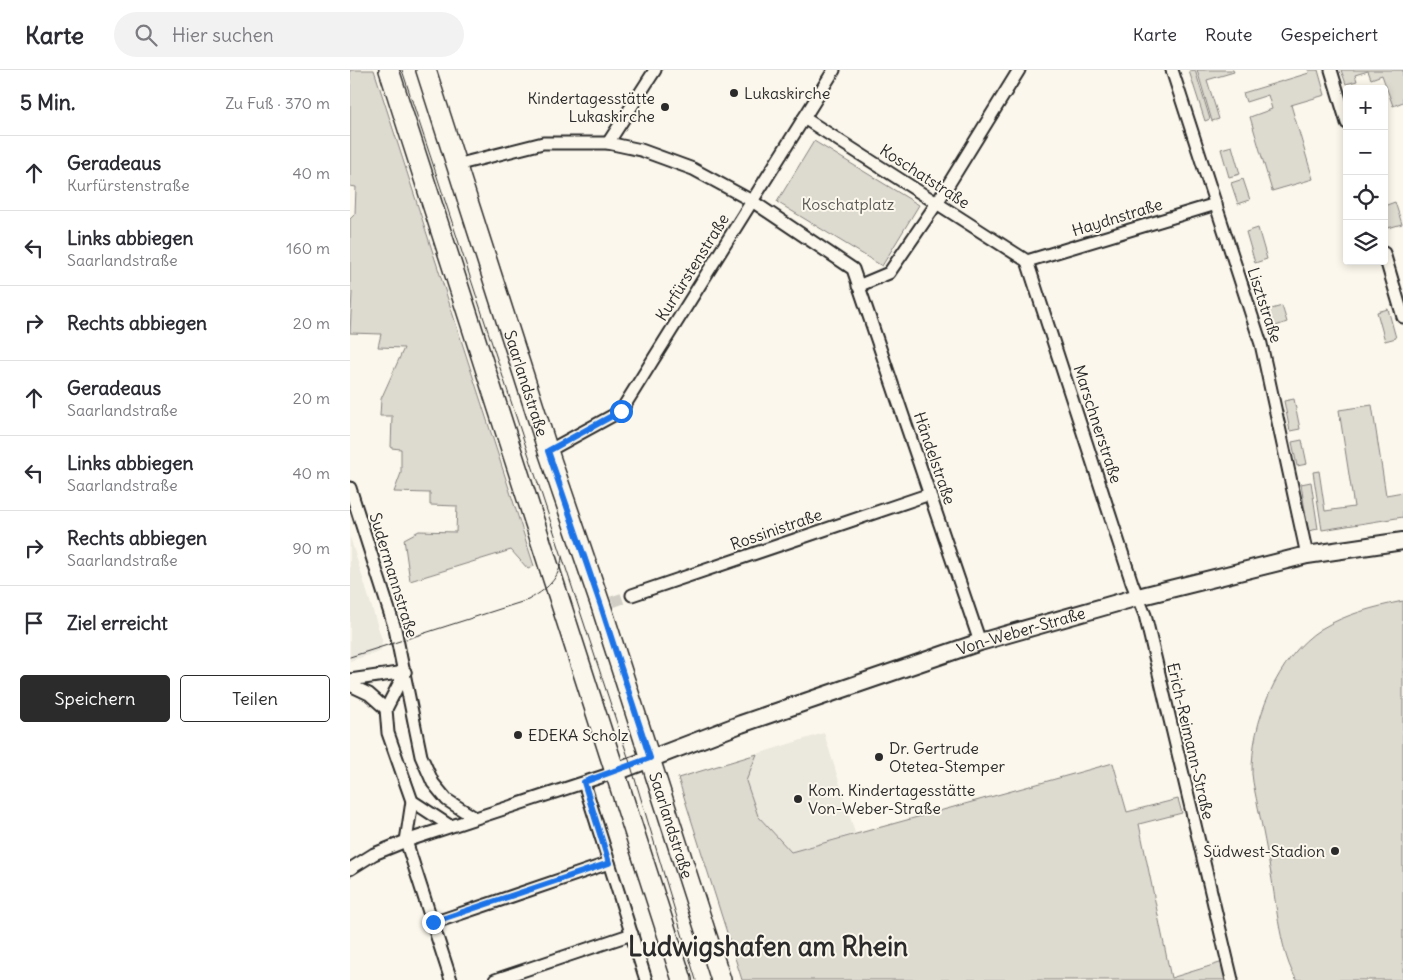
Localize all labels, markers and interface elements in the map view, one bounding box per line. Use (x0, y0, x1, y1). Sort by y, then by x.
search box (114, 12, 464, 57)
text: Karte (25, 20, 84, 50)
icon: search (132, 21, 160, 49)
text: Hier suchen (172, 23, 274, 47)
text: Karte (1133, 23, 1177, 46)
text: Route (1205, 23, 1252, 46)
text: Gespeichert (1280, 23, 1378, 46)
place label: Lukaskirche (744, 83, 830, 103)
map controls (1343, 85, 1388, 265)
button: + (1343, 85, 1388, 130)
marker: Lukaskirche (728, 87, 740, 99)
place label: Kindertagesstätte Lukaskirche (527, 88, 655, 126)
text: 5 Min. (20, 89, 75, 116)
text: Zu Fuß · 370 m (225, 93, 330, 113)
marker: Kindertagesstätte Lukaskirche (659, 101, 671, 113)
button: − (1343, 130, 1388, 175)
street label: Koschatstraße (876, 139, 974, 213)
text: Geradeaus (67, 151, 161, 175)
icon: ahead (20, 159, 48, 187)
text: 40 m (292, 163, 330, 183)
text: Kurfürstenstraße (67, 175, 190, 195)
button: locate (1343, 175, 1388, 220)
park label: Koschatplatz (802, 194, 895, 214)
street label: Haydnstraße (1069, 194, 1165, 240)
street label: Kurfürstenstraße (651, 210, 733, 324)
button: layers (1343, 220, 1388, 265)
text: Links abbiegen (67, 226, 194, 250)
icon: left (20, 234, 48, 262)
text: 160 m (286, 238, 330, 258)
text: Saarlandstraße (67, 250, 178, 270)
street label: Lisztstraße (1243, 265, 1287, 345)
icon: right (20, 309, 48, 337)
text: Rechts abbiegen (67, 311, 207, 335)
text: 20 m (293, 313, 330, 333)
street label: Saarlandstraße (500, 328, 553, 439)
street label: Marschnerstraße (1069, 362, 1127, 486)
text: Geradeaus (67, 376, 161, 400)
icon: ahead (20, 384, 48, 412)
text: 20 m (293, 388, 330, 408)
text: Saarlandstraße (67, 400, 178, 420)
route start (610, 400, 633, 423)
street label: Händelstraße (910, 409, 960, 507)
text: Links abbiegen (67, 451, 194, 475)
icon: left (20, 459, 48, 487)
text: 40 m (292, 463, 330, 483)
text: Saarlandstraße (67, 475, 178, 495)
street label: Rossinistraße (728, 504, 824, 554)
street label: Sudermannstraße (365, 510, 423, 640)
text: Rechts abbiegen (67, 526, 207, 550)
icon: right (20, 534, 48, 562)
text: 90 m (292, 538, 330, 558)
text: Saarlandstraße (67, 550, 178, 570)
street label: Von-Weber-Straße (954, 603, 1087, 659)
icon: arrive (20, 609, 48, 637)
text: Ziel erreicht (67, 611, 168, 635)
street label: Erich-Reimann-Straße (1163, 661, 1219, 821)
button: Speichern (20, 675, 170, 722)
button: Teilen (180, 675, 330, 722)
place label: EDEKA Scholz (528, 725, 629, 745)
marker: EDEKA Scholz (512, 729, 524, 741)
place label: Dr. Gertrude Otetea-Stemper (889, 738, 1006, 776)
marker: Dr. Gertrude Otetea-Stemper (873, 751, 885, 763)
street label: Saarlandstraße (645, 769, 698, 881)
place label: Kom. Kindertagesstätte Von-Weber-Straße (808, 780, 975, 818)
marker: Kom. Kindertagesstätte Von-Weber-Straße (792, 793, 804, 805)
place label: Südwest-Stadion (1203, 841, 1325, 861)
marker: Südwest-Stadion (1329, 845, 1341, 857)
route end (422, 911, 445, 934)
district label: Ludwigshafen am Rhein (628, 930, 908, 963)

